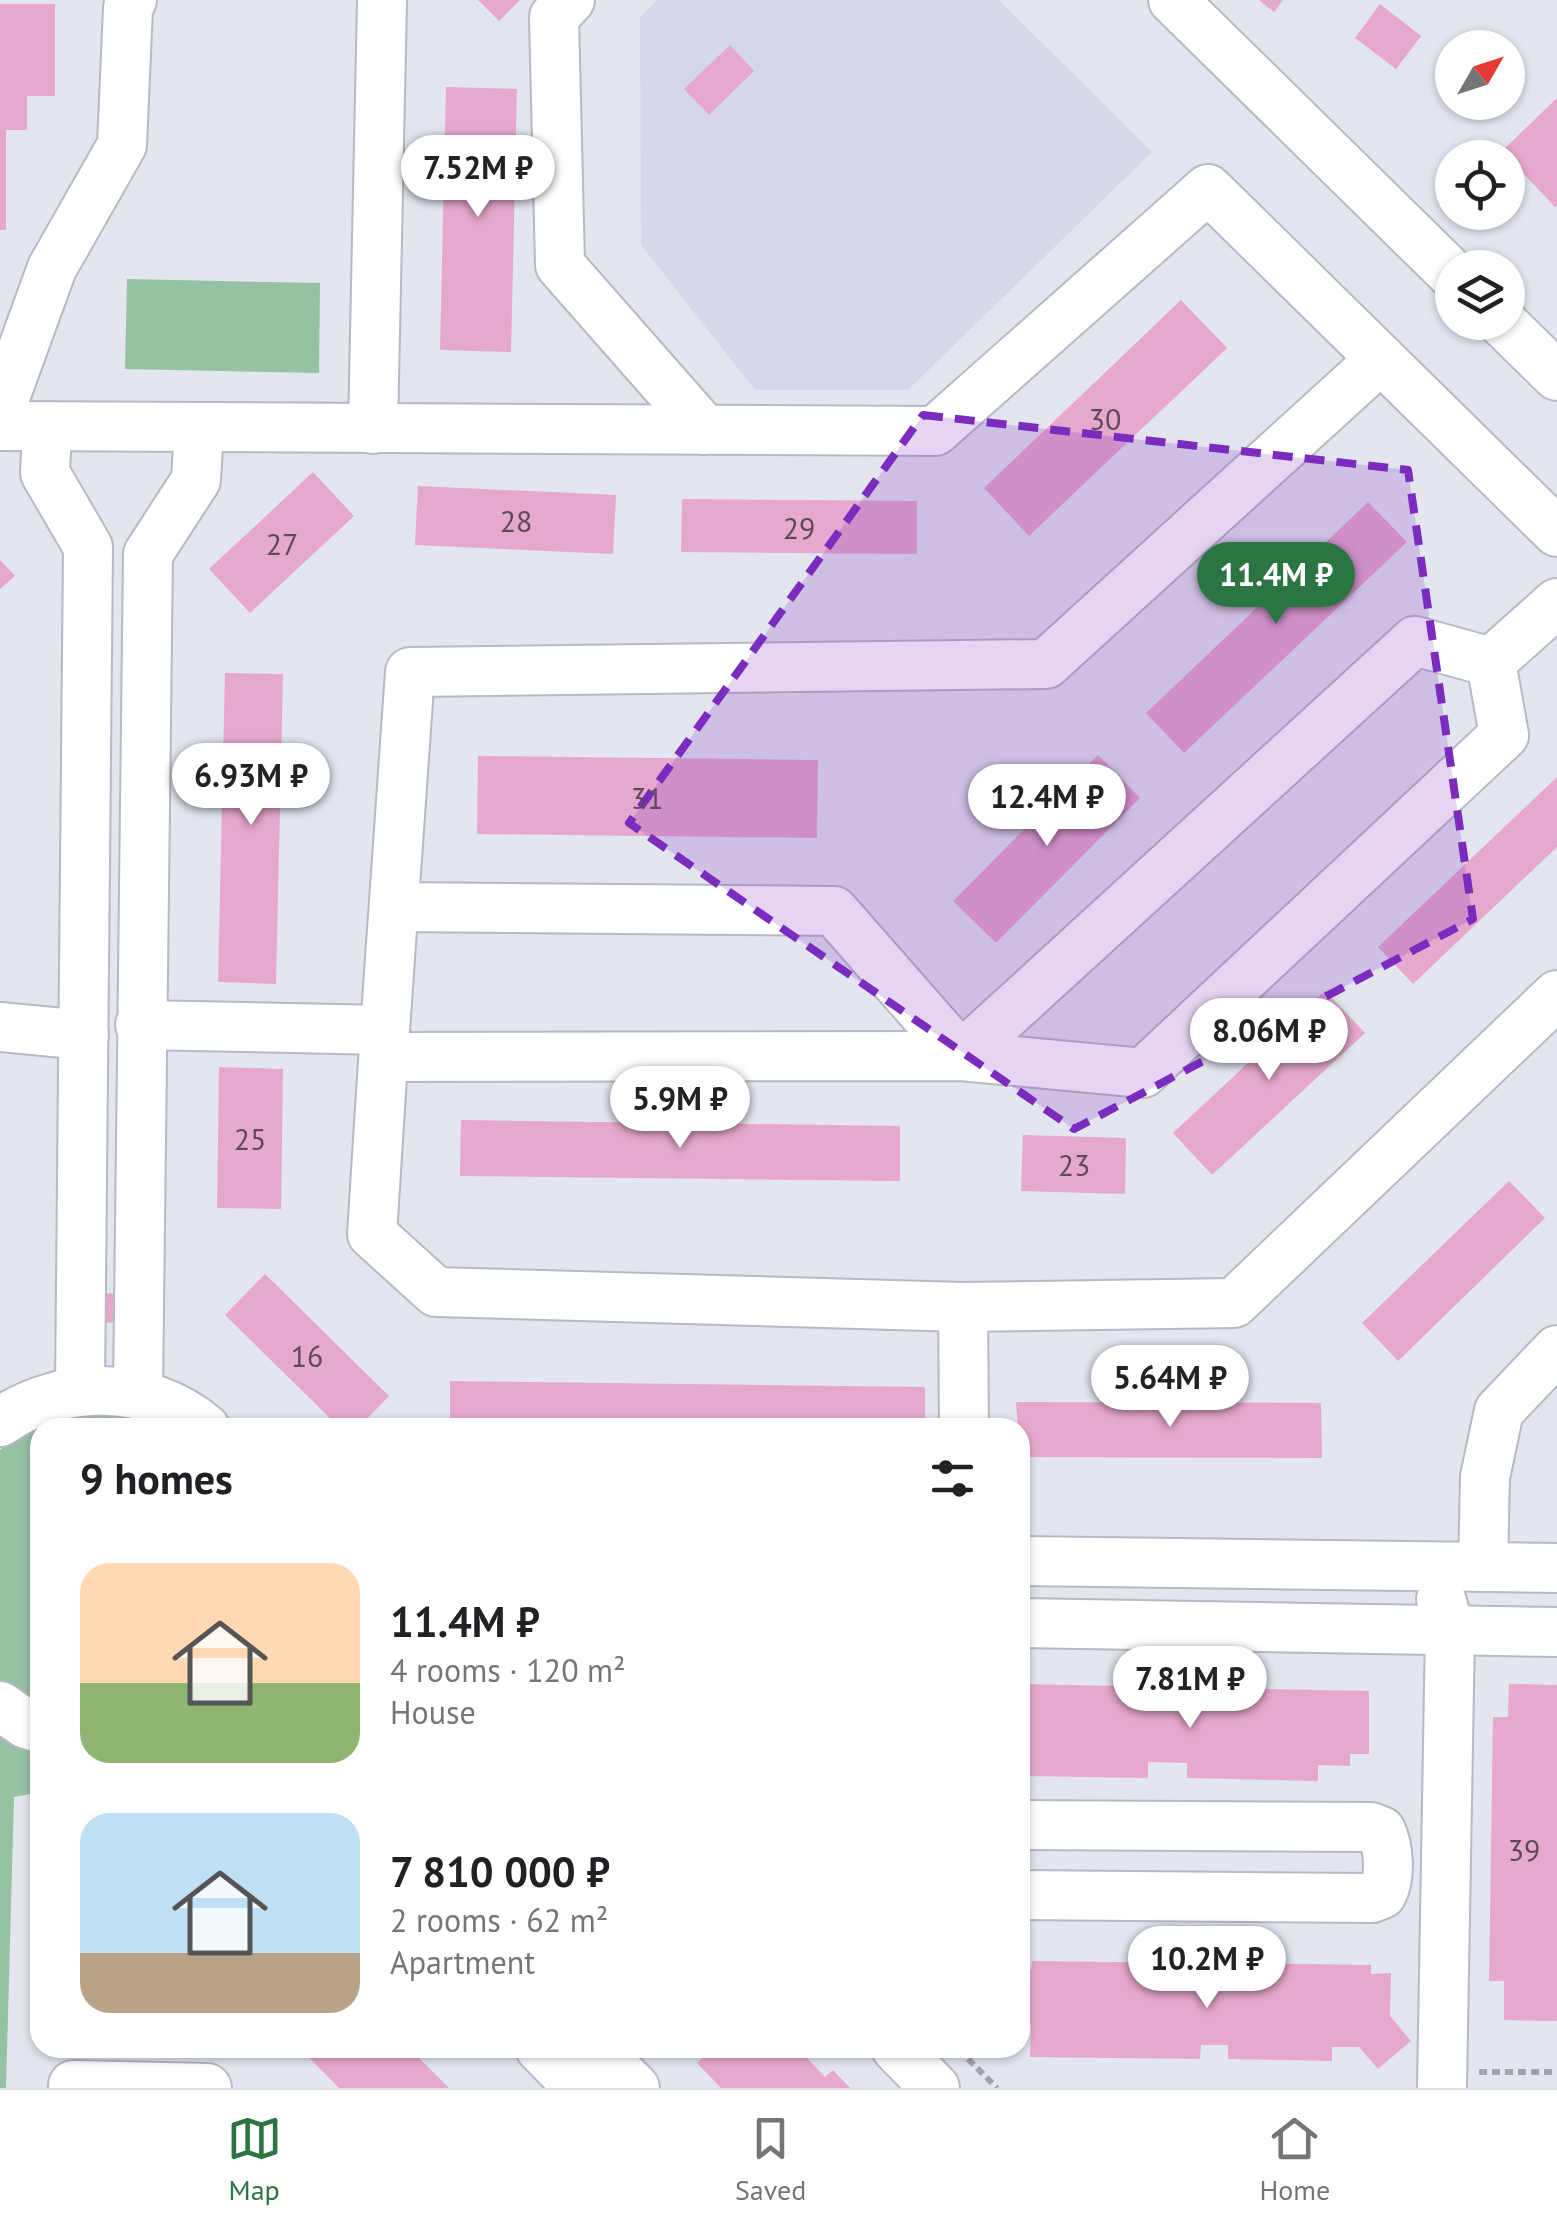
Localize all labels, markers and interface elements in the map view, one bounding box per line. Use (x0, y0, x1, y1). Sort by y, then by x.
north arrow (1435, 30, 1525, 120)
map controls (1435, 30, 1525, 340)
pin: 7.52M ₽ (386, 135, 570, 220)
button: locate (1435, 140, 1525, 230)
text: 7.52M ₽ (423, 146, 533, 188)
button: layers (1435, 250, 1525, 340)
house number: 30 (1089, 399, 1121, 438)
house number: 28 (500, 501, 532, 540)
house number: 29 (783, 508, 815, 547)
house number: 27 (266, 524, 298, 563)
pin: 11.4M ₽ (1184, 542, 1368, 627)
text: 11.4M ₽ (1219, 553, 1333, 595)
pin: 6.93M ₽ (159, 743, 343, 828)
text: 6.93M ₽ (194, 754, 308, 796)
pin: 12.4M ₽ (955, 764, 1139, 849)
text: 12.4M ₽ (990, 775, 1104, 817)
house number: 31 (631, 778, 663, 817)
pin: 8.06M ₽ (1177, 998, 1361, 1083)
text: 8.06M ₽ (1212, 1009, 1326, 1051)
pin: 5.9M ₽ (599, 1066, 761, 1151)
text: 5.9M ₽ (632, 1077, 728, 1119)
house number: 25 (234, 1119, 266, 1158)
house number: 23 (1058, 1145, 1090, 1184)
house number: 16 (291, 1336, 323, 1375)
pin: 5.64M ₽ (1078, 1345, 1262, 1430)
text: 5.64M ₽ (1113, 1356, 1227, 1398)
text: 9 homes (80, 1451, 233, 1506)
icon: filters (925, 1451, 980, 1506)
text: 11.4M ₽ (390, 1594, 540, 1649)
icon: home (160, 1603, 280, 1723)
pin: 7.81M ₽ (1098, 1646, 1282, 1731)
text: 4 rooms · 120 m² (390, 1649, 626, 1691)
text: 7.81M ₽ (1135, 1657, 1245, 1699)
text: House (390, 1691, 476, 1733)
house number: 39 (1508, 1830, 1540, 1869)
text: 7 810 000 ₽ (390, 1844, 610, 1899)
icon: home (160, 1853, 280, 1973)
text: 2 rooms · 62 m² (390, 1899, 608, 1941)
pin: 10.2M ₽ (1115, 1926, 1299, 2011)
text: 10.2M ₽ (1150, 1937, 1264, 1979)
text: Apartment (390, 1941, 535, 1983)
tab: Map (227, 2111, 282, 2208)
tab: Saved (735, 2111, 806, 2208)
tab: Home (1260, 2111, 1330, 2208)

